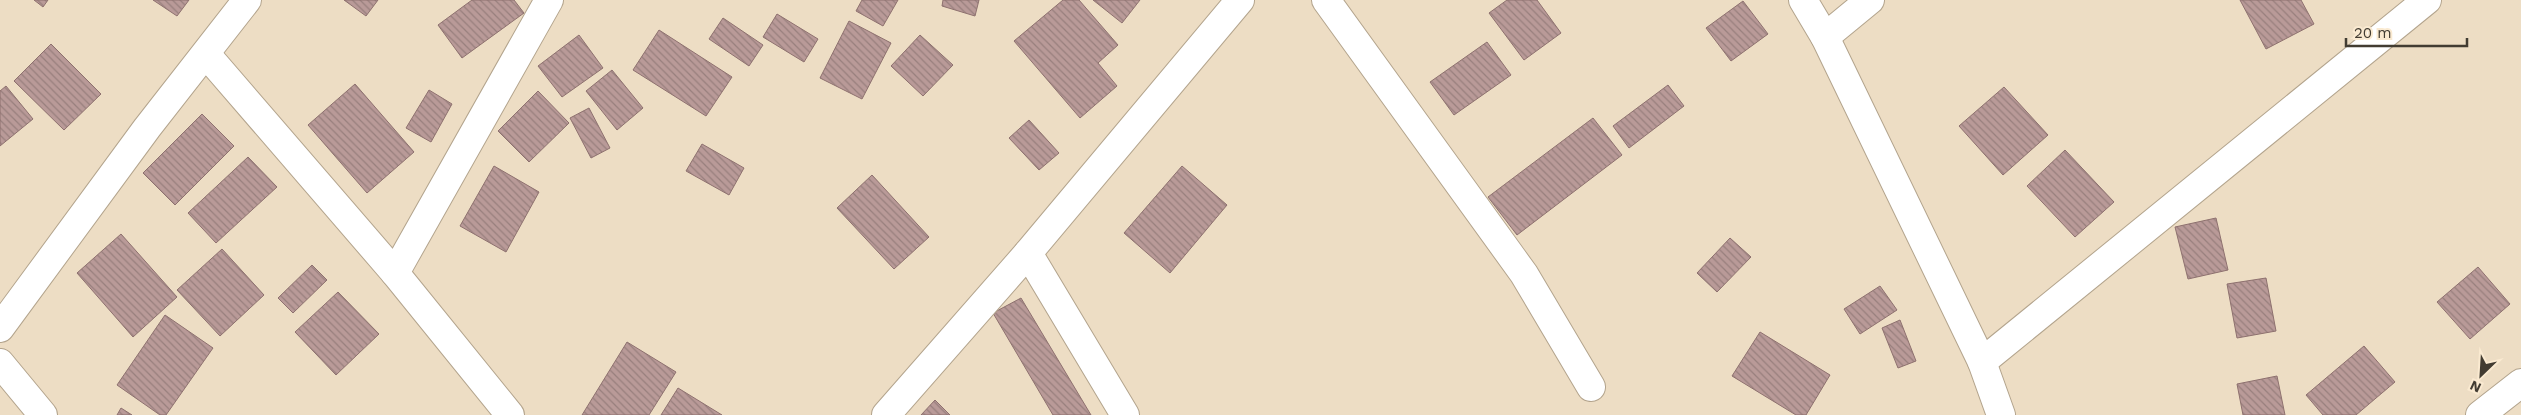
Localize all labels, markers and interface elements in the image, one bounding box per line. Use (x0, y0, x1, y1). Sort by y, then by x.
scale bar (2346, 15, 2467, 47)
text: 20 m (2354, 24, 2392, 42)
north arrow (2456, 350, 2506, 400)
text: N (2467, 377, 2484, 396)

